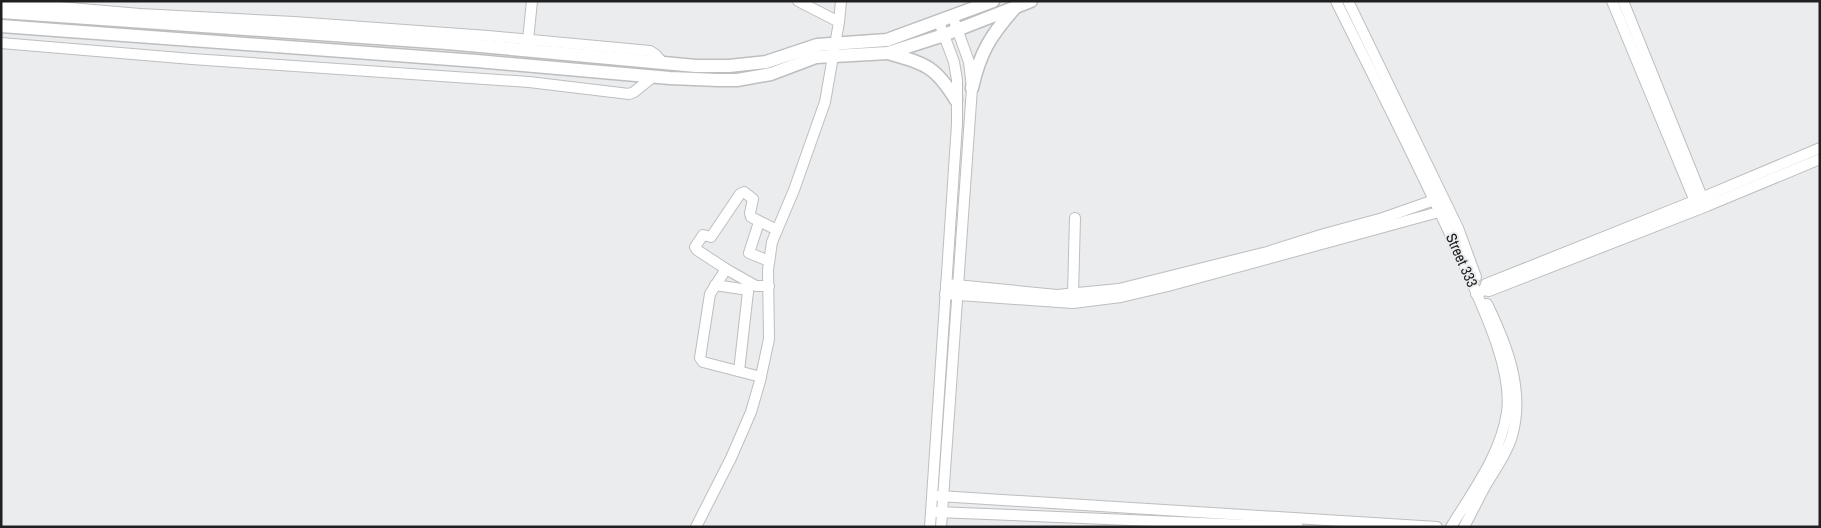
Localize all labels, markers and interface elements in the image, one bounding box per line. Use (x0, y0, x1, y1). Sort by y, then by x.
street label: Street 333 (1441, 230, 1483, 290)

